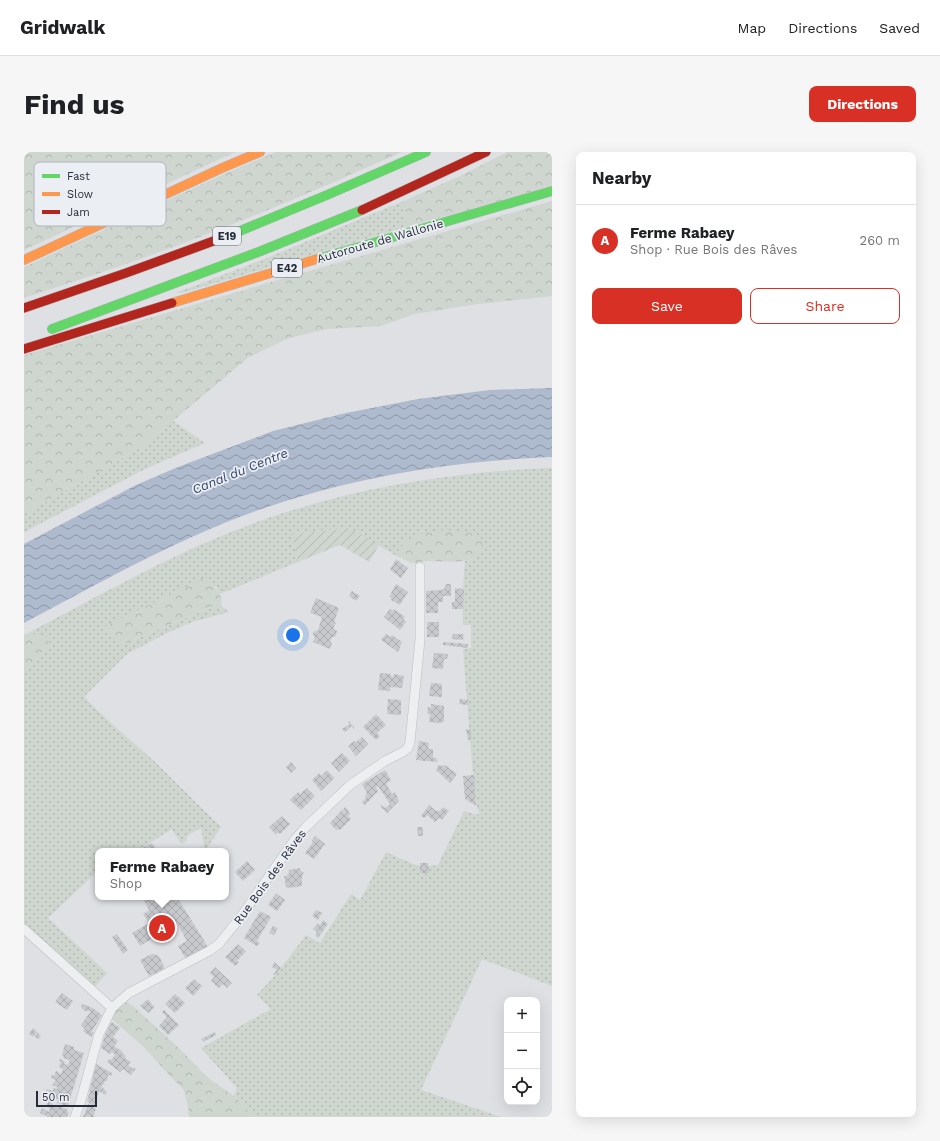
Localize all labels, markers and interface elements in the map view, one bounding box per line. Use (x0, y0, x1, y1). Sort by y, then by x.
text: Gridwalk (20, 16, 105, 39)
text: Map (738, 20, 766, 36)
text: Directions (788, 20, 857, 36)
text: Saved (879, 20, 920, 36)
button: Directions (809, 86, 916, 122)
text: Find us (24, 88, 124, 121)
legend (34, 162, 166, 226)
text: Nearby (592, 168, 651, 188)
text: Fast (67, 170, 90, 183)
text: Slow (67, 188, 93, 201)
text: Jam (67, 206, 90, 219)
street label: Autoroute de Wallonie (315, 216, 445, 266)
text: Ferme Rabaey (630, 224, 735, 242)
road number: E19 (213, 227, 241, 245)
text: A (601, 233, 609, 248)
text: 260 m (860, 233, 900, 248)
text: Shop · Rue Bois des Râves (630, 242, 797, 257)
road number: E42 (272, 259, 302, 277)
button: Save (592, 288, 742, 324)
button: Share (750, 288, 900, 324)
water label: Canal du Centre (190, 445, 290, 497)
your location (283, 625, 303, 645)
street label: Rue Bois des Râves (231, 827, 309, 927)
popup (95, 848, 229, 900)
text: Ferme Rabaey (110, 858, 214, 876)
text: Shop (110, 876, 142, 891)
pin: A (149, 913, 175, 943)
map controls (504, 997, 540, 1105)
button: + (504, 997, 540, 1033)
button: − (504, 1033, 540, 1069)
button: locate (504, 1069, 540, 1105)
scale bar (36, 1089, 97, 1108)
text: 50 m (42, 1091, 69, 1104)

